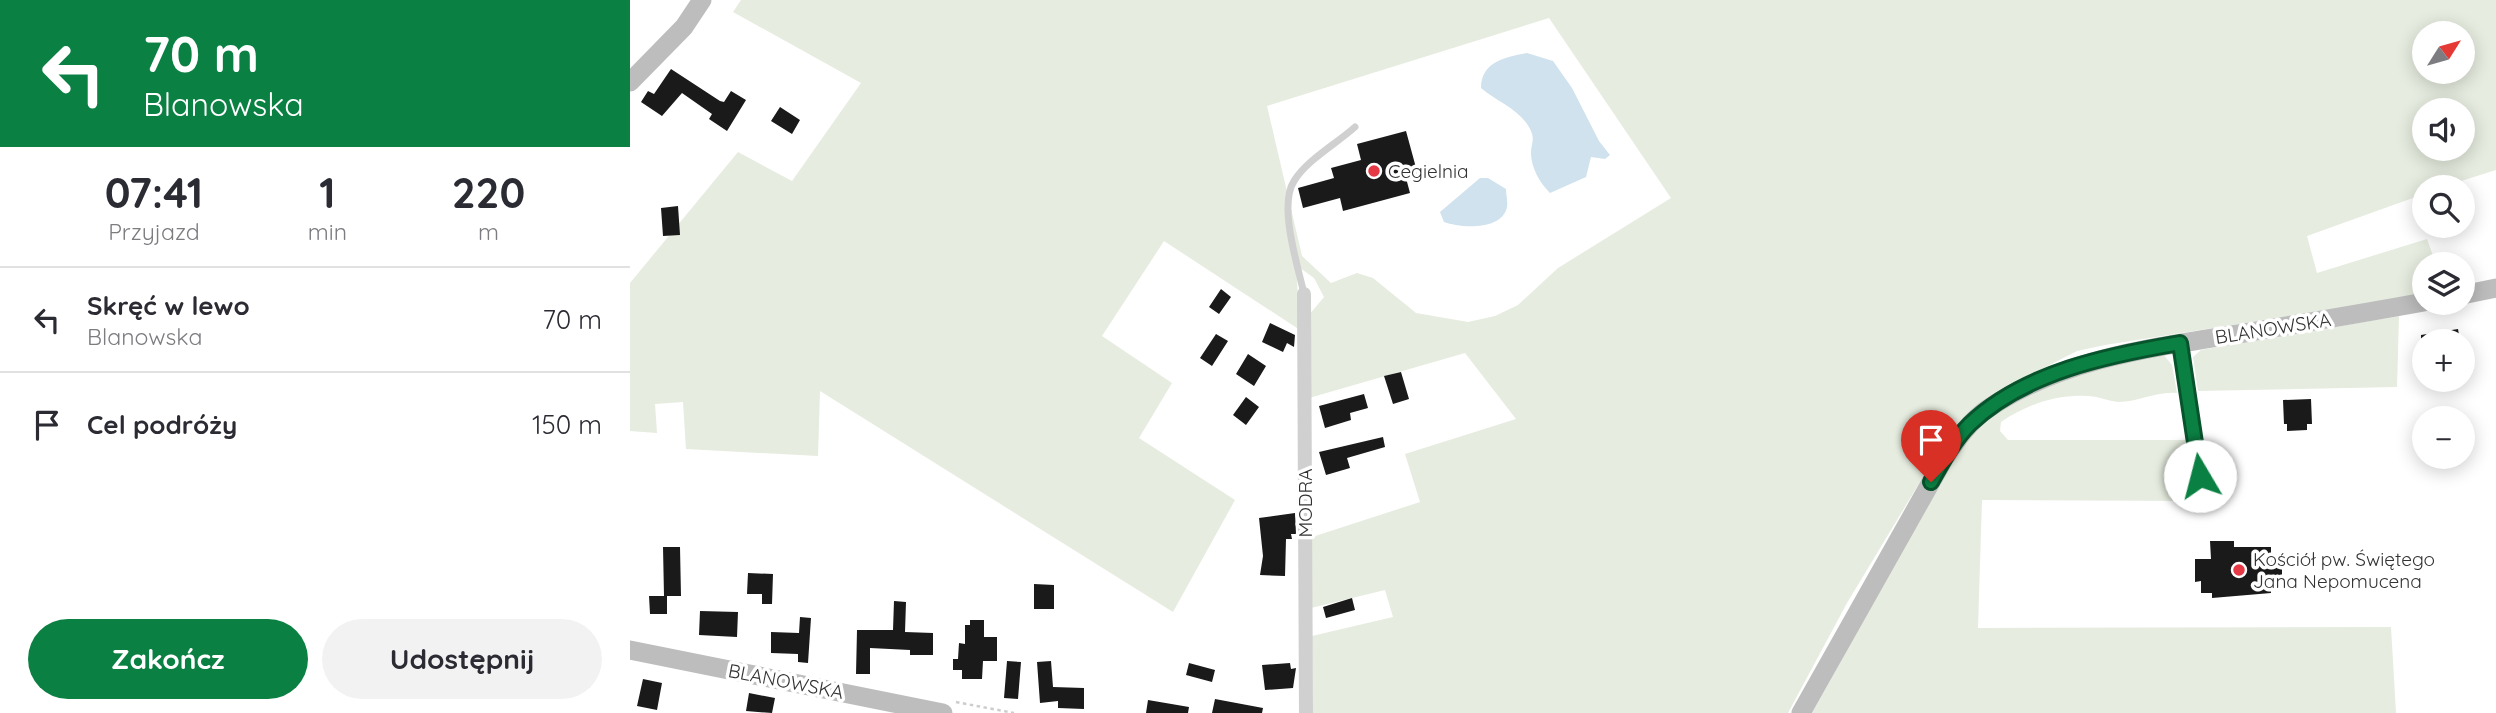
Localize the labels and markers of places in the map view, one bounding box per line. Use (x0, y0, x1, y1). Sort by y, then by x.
place label: Cegielnia (1388, 159, 1469, 183)
marker: Cegielnia (1366, 163, 1382, 179)
pin (1901, 410, 1961, 482)
place label: Kościół pw. Świętego Jana Nepomucena (2253, 547, 2435, 593)
marker: Kościół pw. Świętego Jana Nepomucena (2231, 562, 2247, 578)

